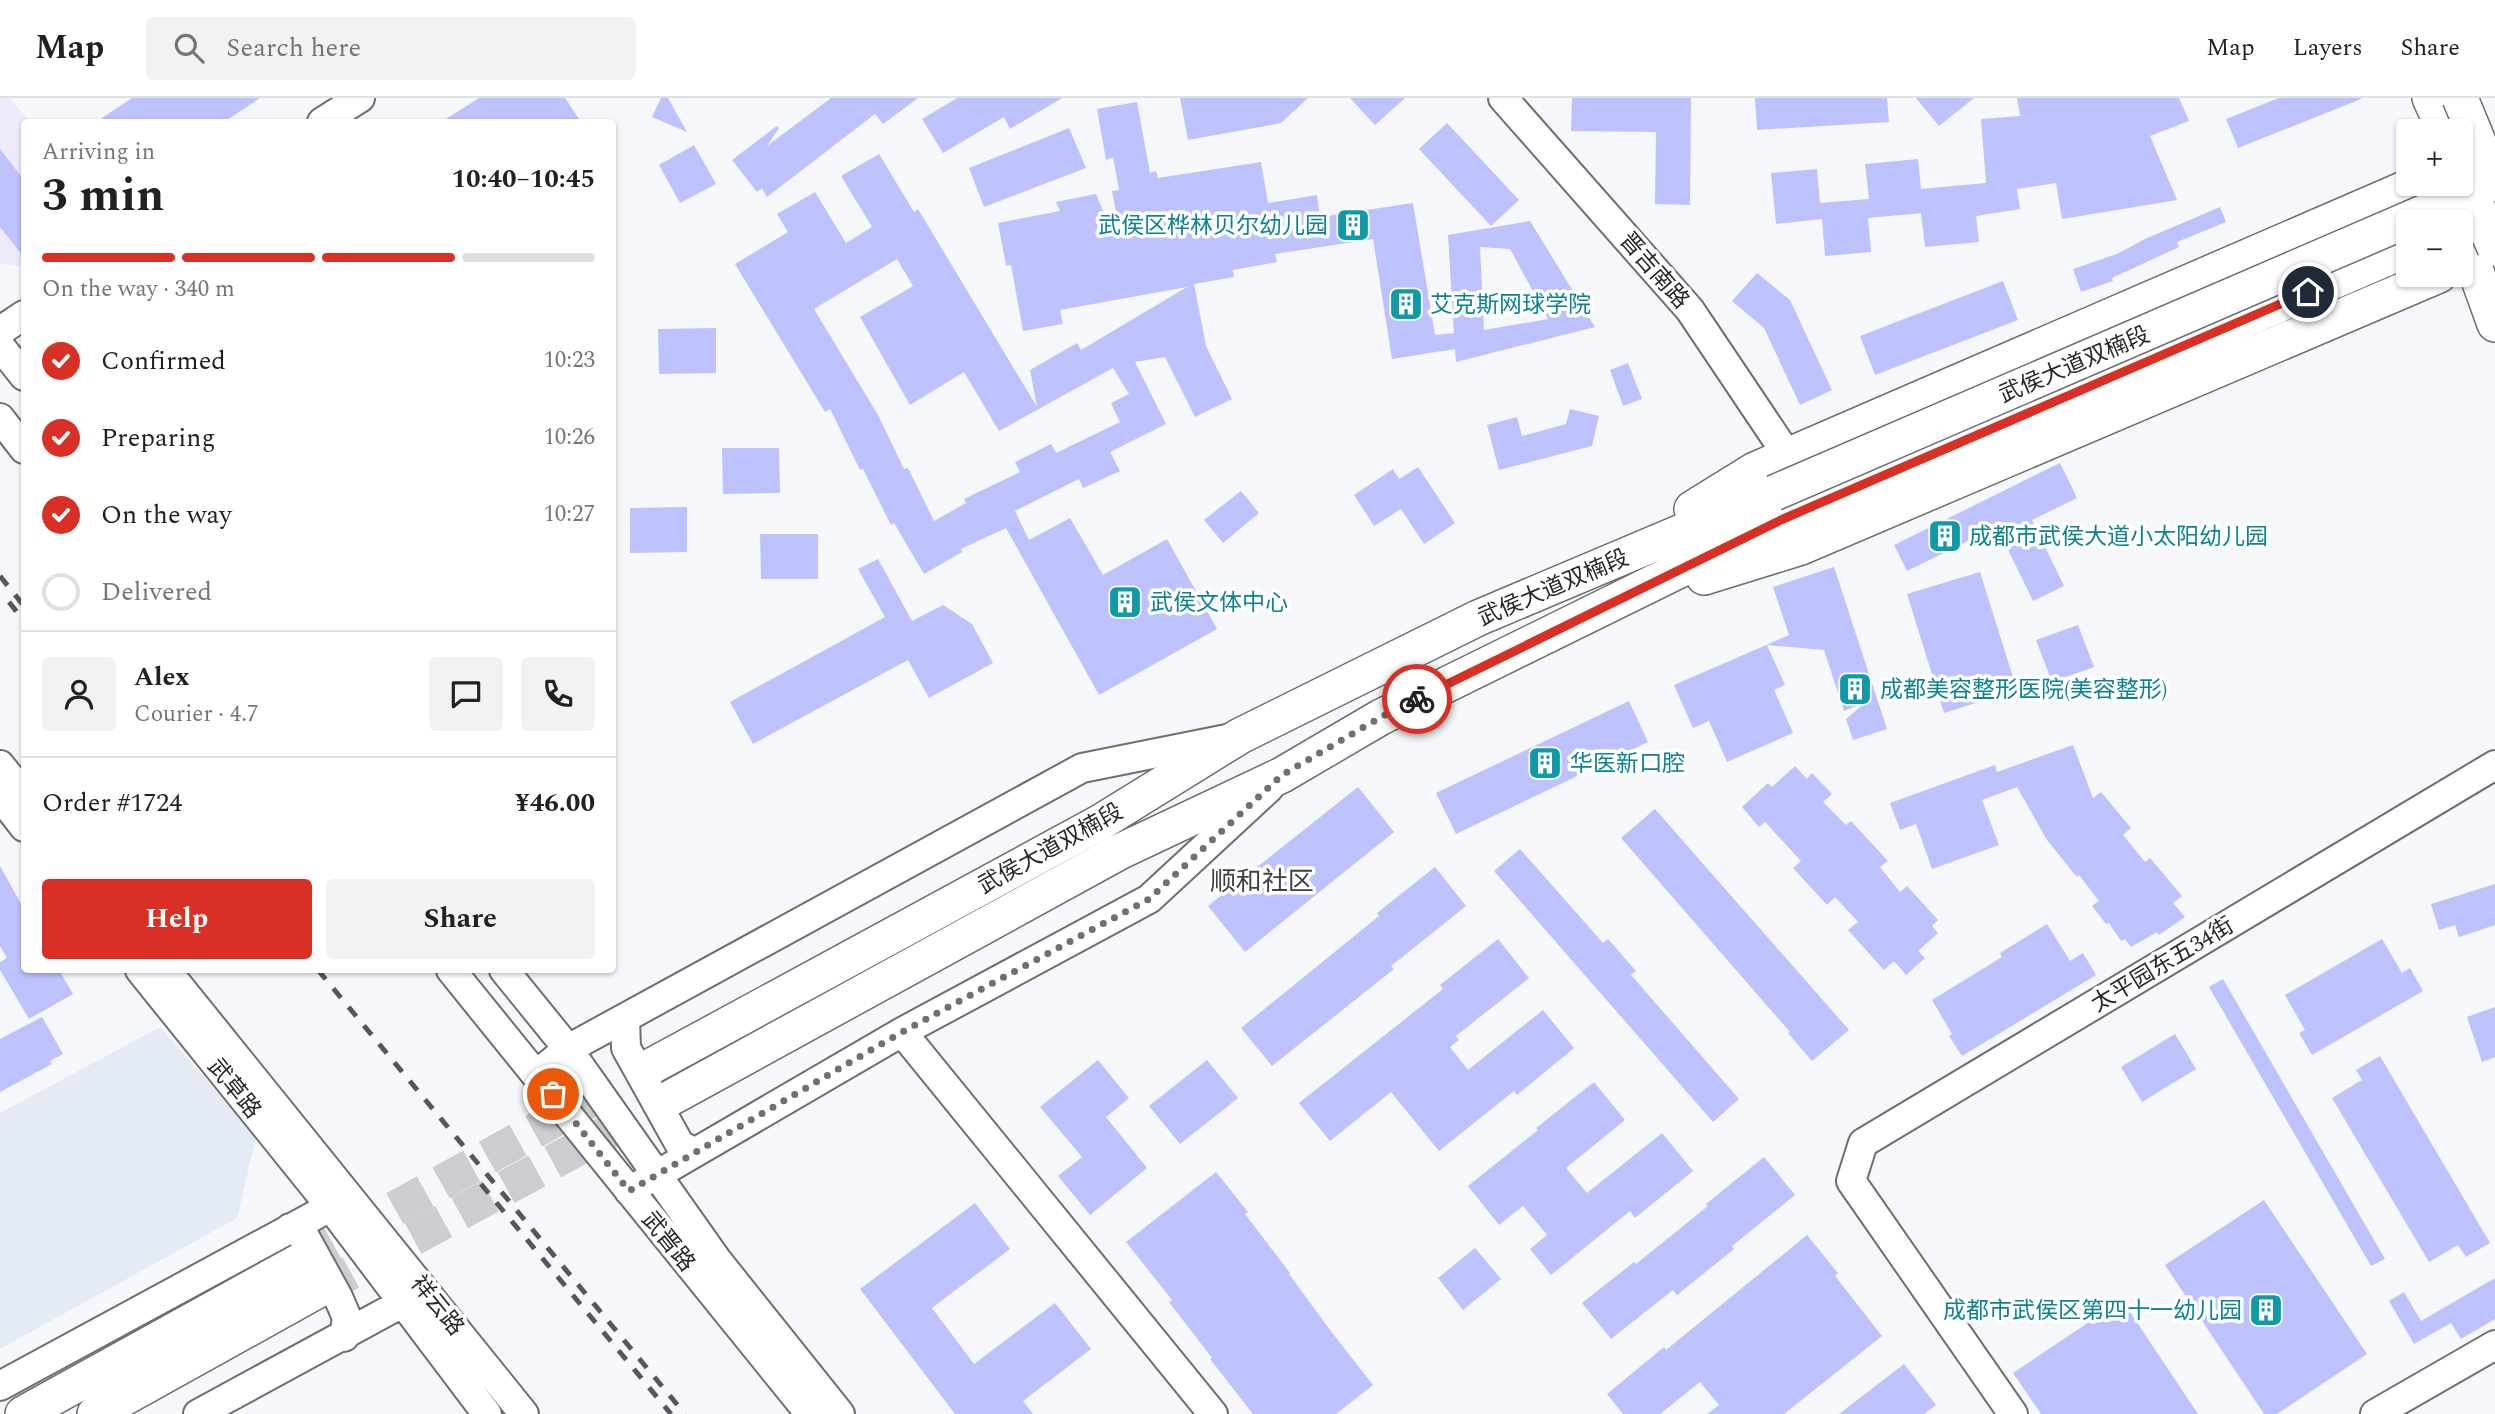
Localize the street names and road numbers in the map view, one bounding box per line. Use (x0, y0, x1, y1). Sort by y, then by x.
street label: 晋吉南路 (1610, 225, 1697, 317)
street label: 武侯大道双楠段 (1994, 318, 2156, 413)
street label: 武侯大道双楠段 (1473, 541, 1635, 636)
street label: 武侯大道双楠段 (972, 795, 1130, 904)
street label: 太平园东五34街 (2085, 909, 2241, 1022)
street label: 武草路 (199, 1051, 269, 1127)
street label: 武晋路 (633, 1204, 703, 1280)
street label: 祥云路 (402, 1268, 472, 1344)

